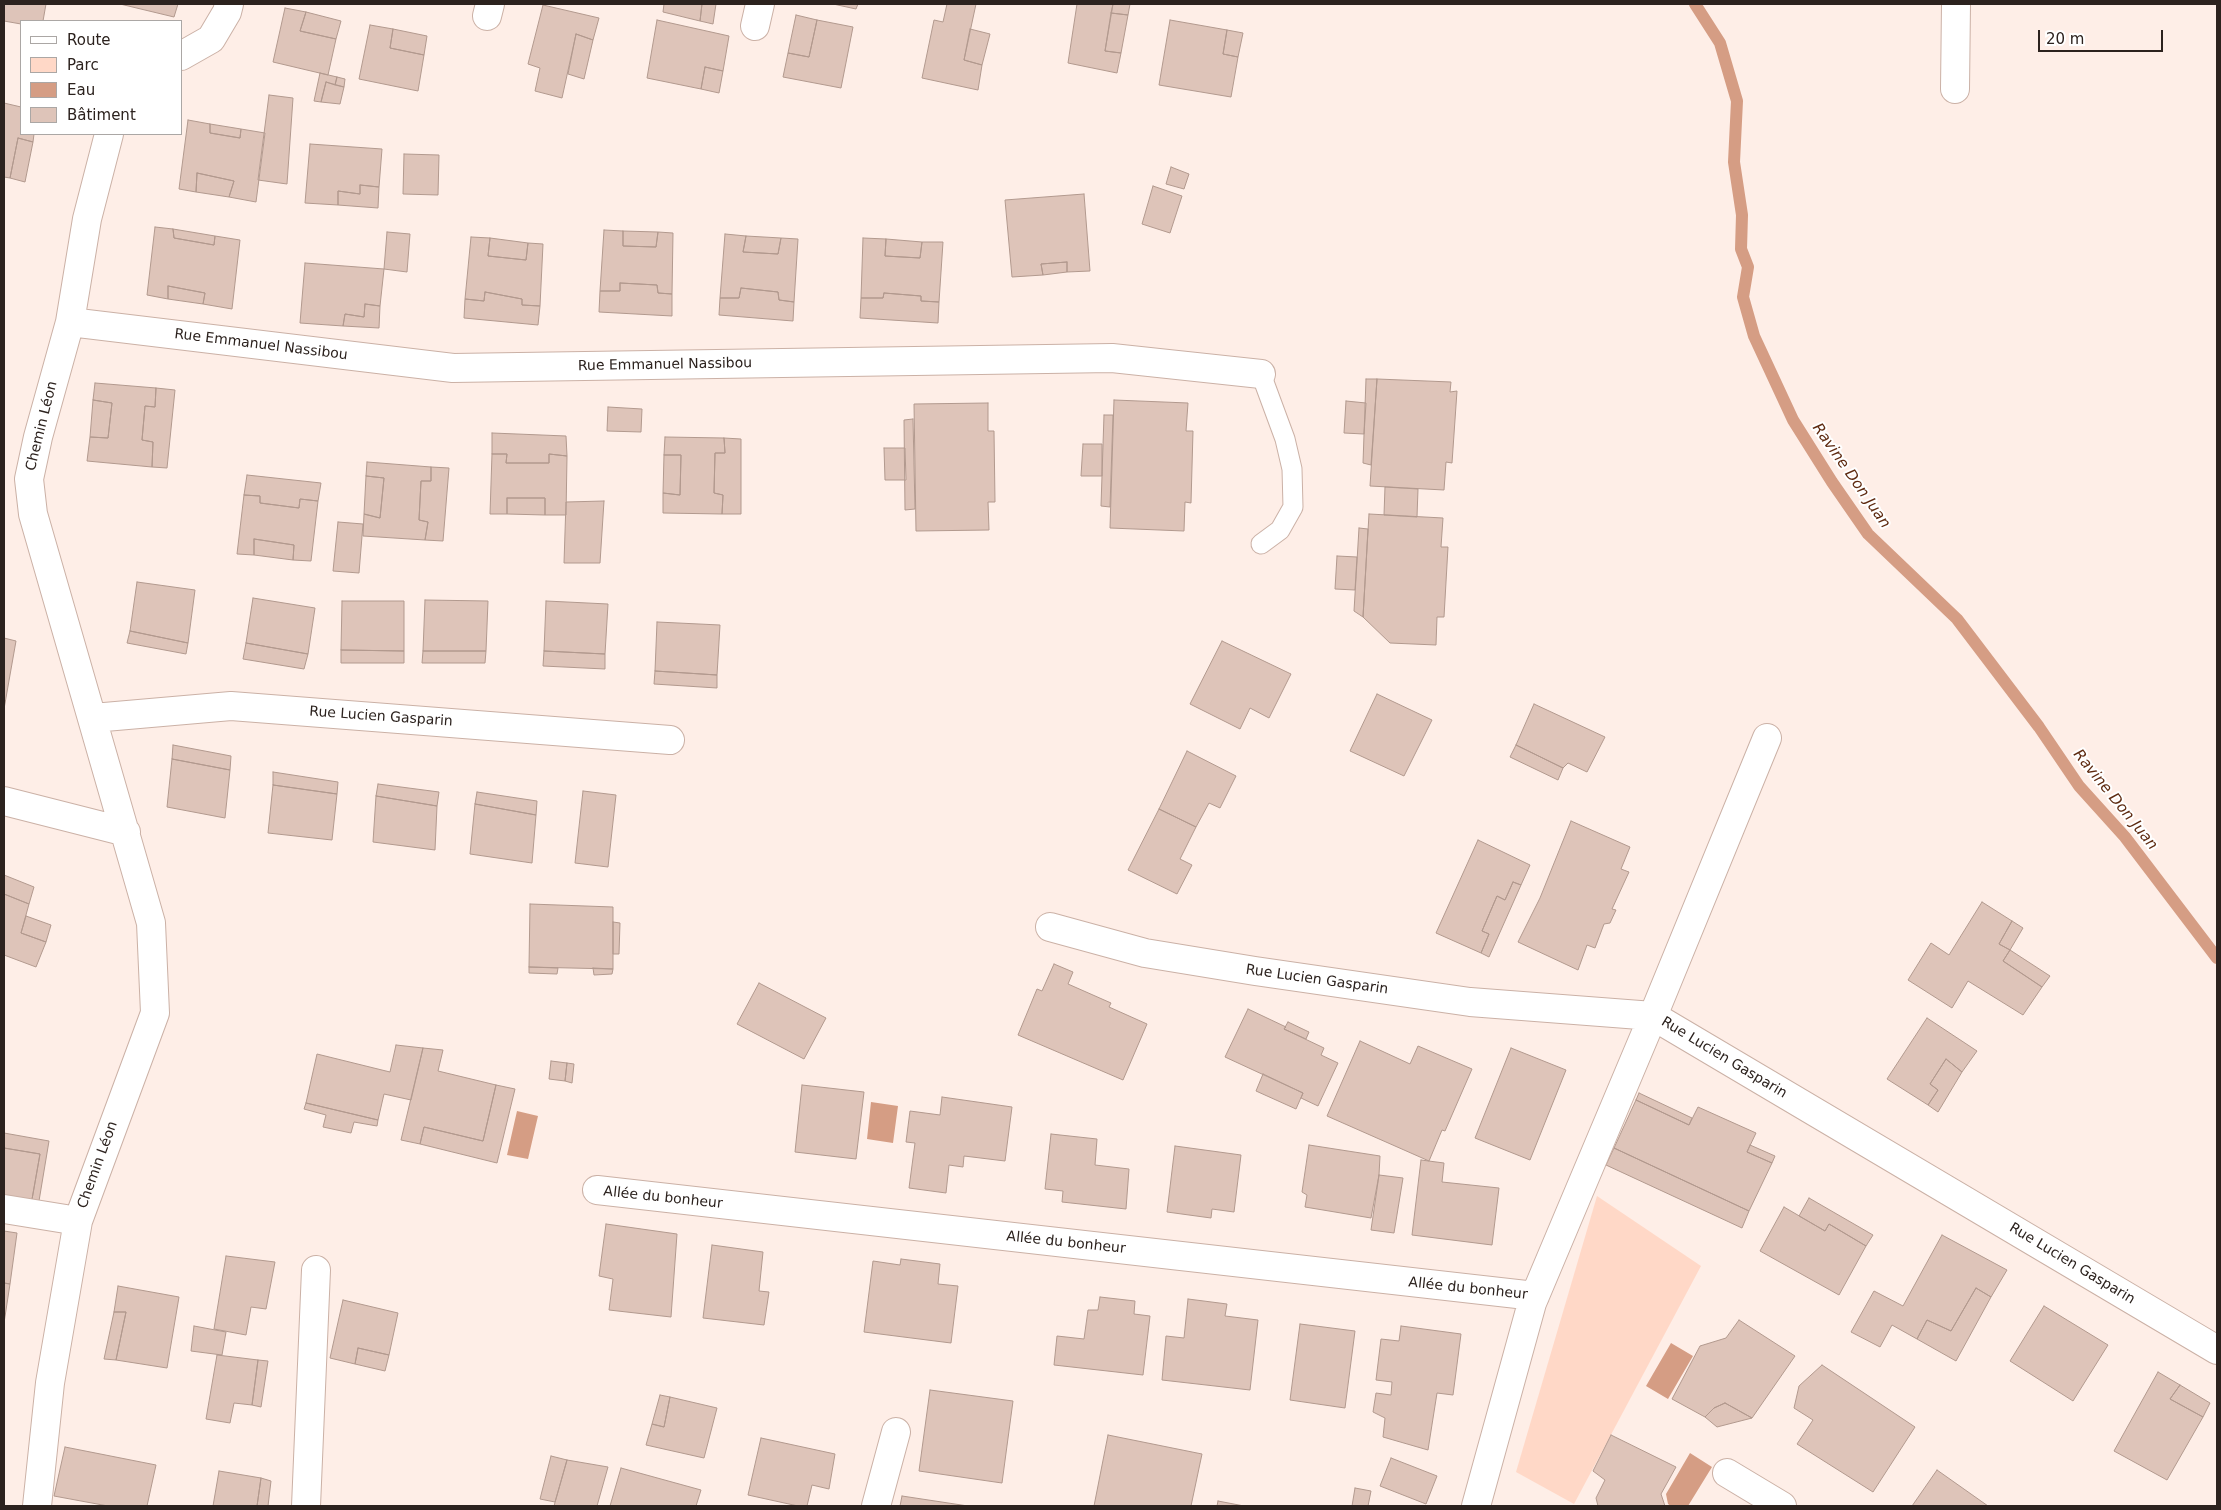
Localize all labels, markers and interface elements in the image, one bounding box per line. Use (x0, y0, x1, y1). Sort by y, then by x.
legend (20, 20, 182, 135)
scale bar (2041, 20, 2166, 52)
text: 20 m (2046, 30, 2084, 48)
text: Route (67, 31, 111, 49)
text: Parc (67, 56, 99, 74)
text: Eau (67, 81, 95, 99)
text: Bâtiment (67, 106, 136, 124)
street label: Rue Emmanuel Nassibou (173, 326, 349, 364)
street label: Rue Emmanuel Nassibou (578, 355, 752, 375)
street label: Chemin Léon (23, 379, 61, 473)
water label: Ravine Don Juan (1808, 420, 1894, 532)
street label: Rue Lucien Gasparin (309, 704, 453, 730)
water label: Ravine Don Juan (2069, 746, 2161, 854)
street label: Rue Lucien Gasparin (1245, 962, 1389, 998)
street label: Rue Lucien Gasparin (1658, 1014, 1790, 1102)
street label: Chemin Léon (74, 1119, 122, 1211)
street label: Allée du bonheur (603, 1183, 723, 1213)
street label: Rue Lucien Gasparin (2006, 1220, 2138, 1308)
street label: Allée du bonheur (1006, 1228, 1126, 1258)
street label: Allée du bonheur (1408, 1274, 1528, 1304)

